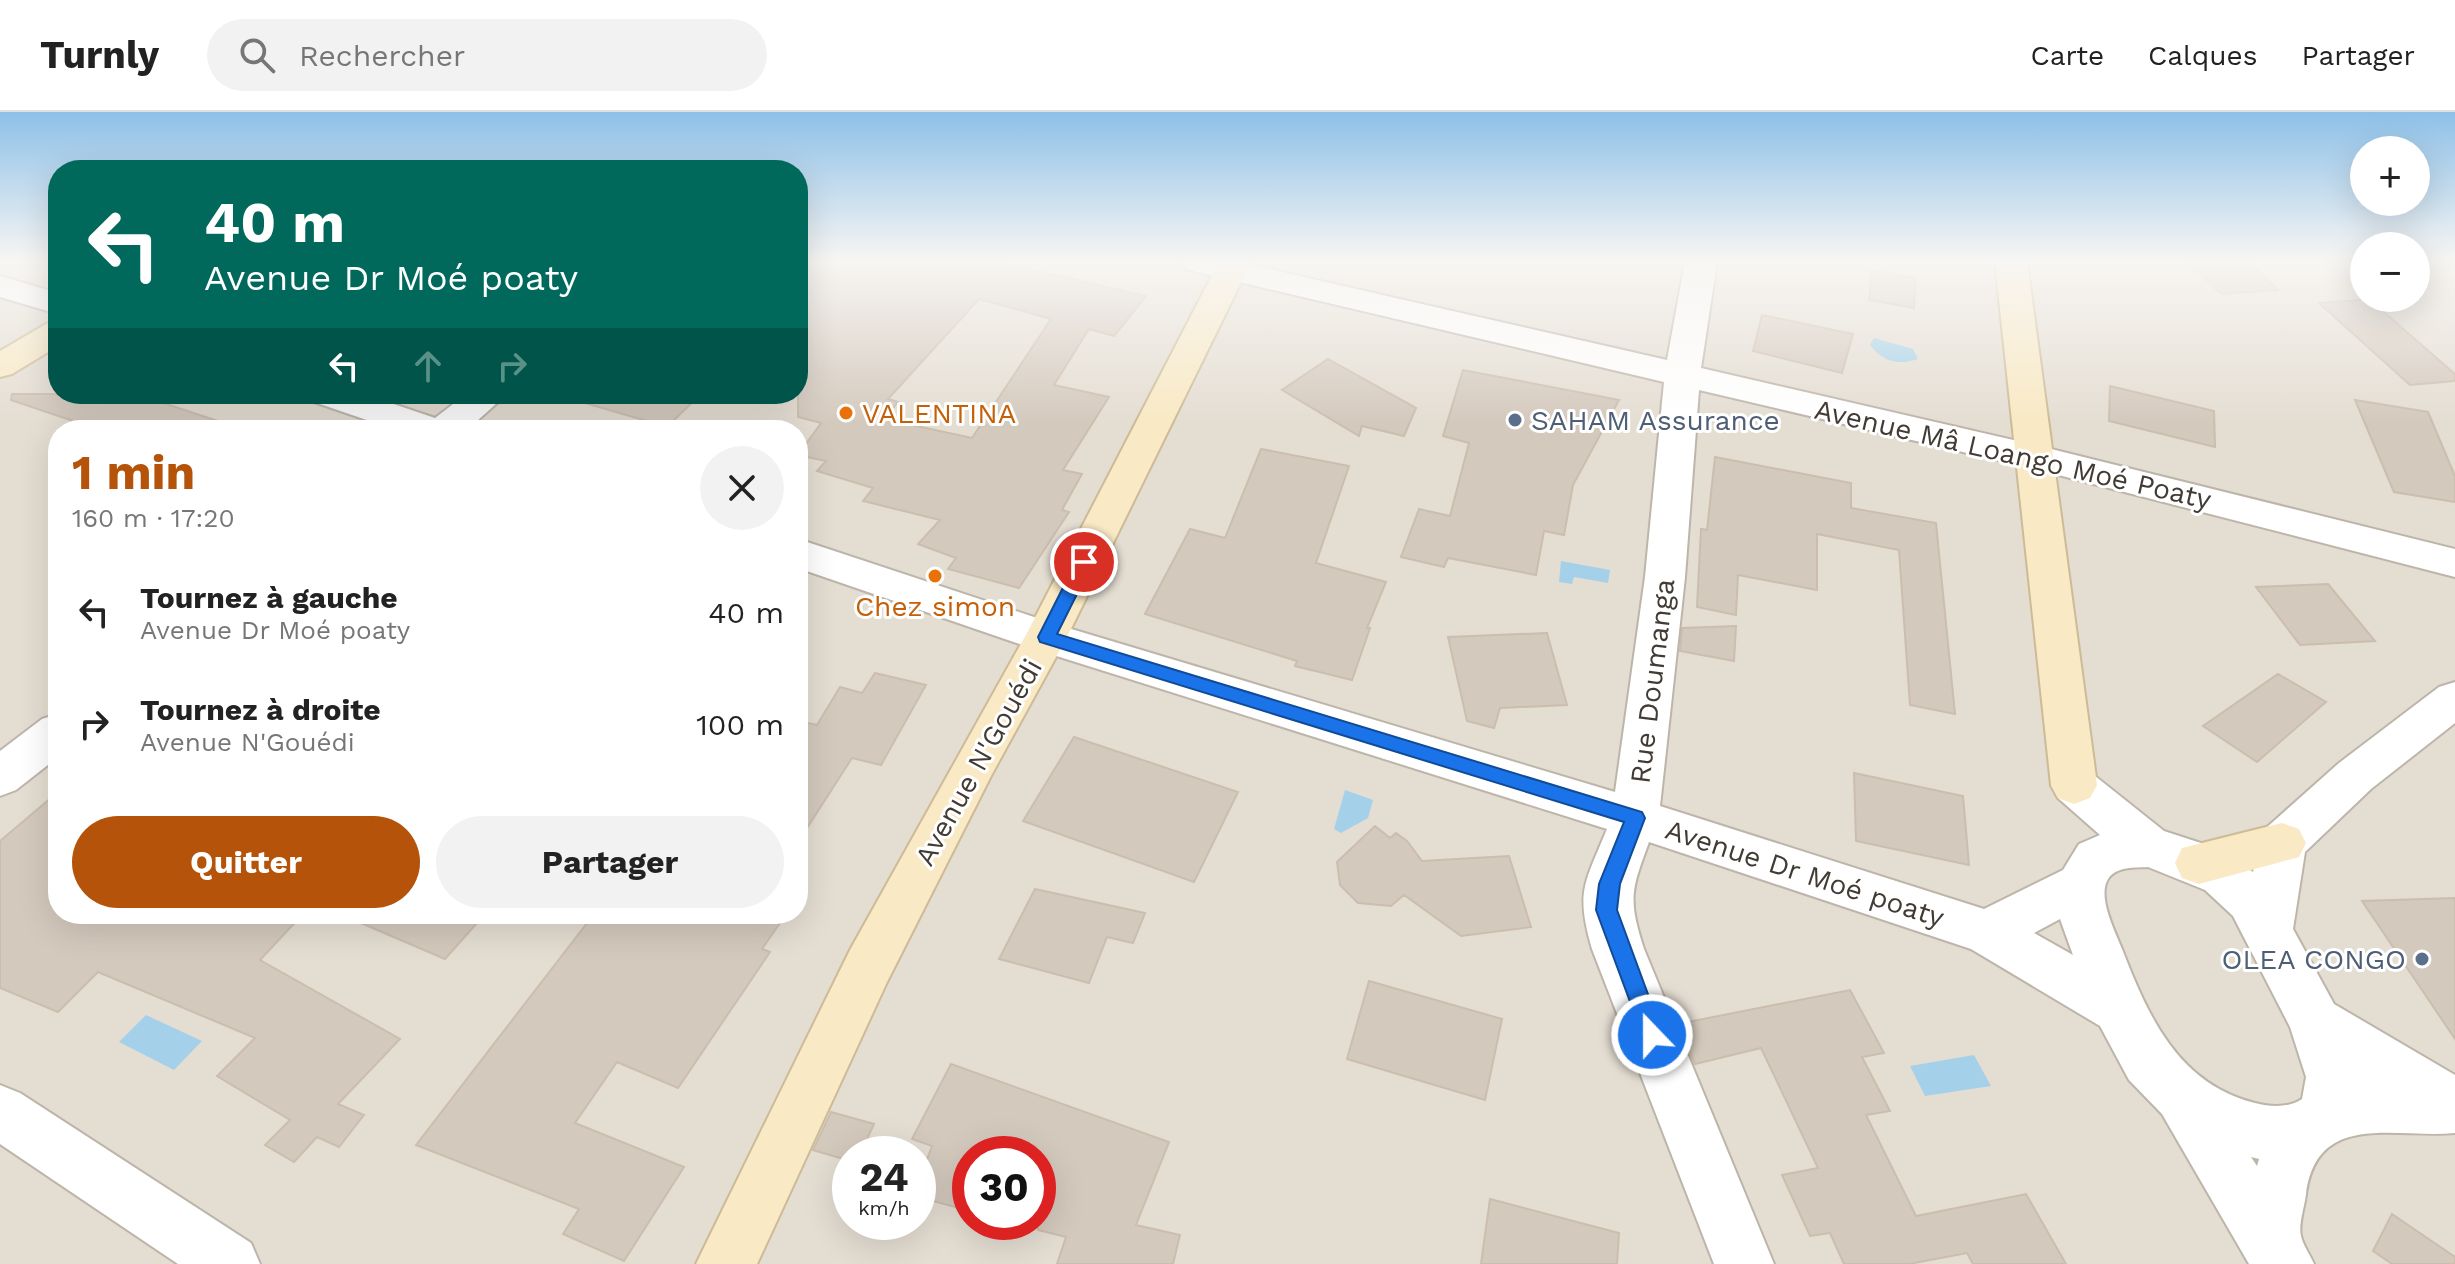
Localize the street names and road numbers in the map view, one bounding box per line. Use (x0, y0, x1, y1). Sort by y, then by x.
street label: Avenue Mâ Loango Moé Poaty (1811, 393, 2215, 516)
street label: Rue Doumanga (1624, 577, 1681, 785)
street label: Avenue N'Gouédi (908, 653, 1049, 871)
street label: Avenue Dr Moé poaty (1661, 813, 1949, 934)

